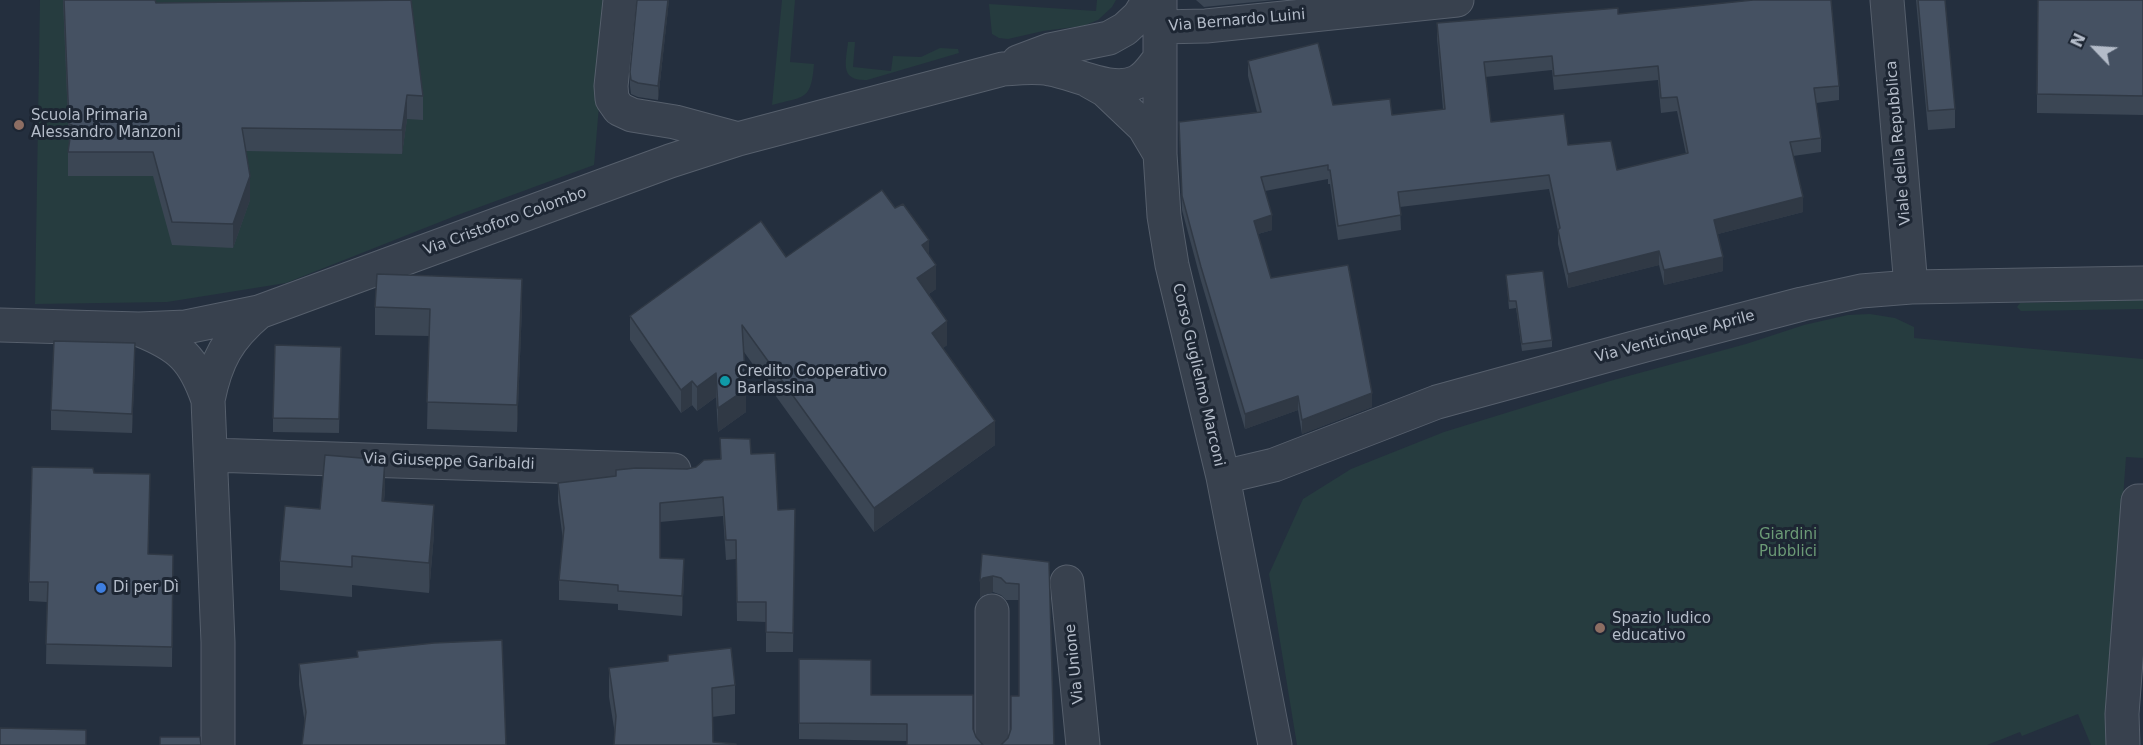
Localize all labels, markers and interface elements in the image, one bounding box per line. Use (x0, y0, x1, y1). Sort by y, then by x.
street label: Via Bernardo Luini (1168, 6, 1306, 36)
north arrow (2065, 18, 2125, 78)
text: N (2067, 30, 2090, 50)
street label: Viale della Repubblica (1883, 60, 1915, 226)
place label: Scuola Primaria Alessandro Manzoni (31, 107, 181, 142)
marker: Scuola Primaria Alessandro Manzoni (12, 118, 26, 132)
street label: Via Cristoforo Colombo (421, 184, 589, 260)
street label: Corso Guglielmo Marconi (1168, 282, 1228, 468)
street label: Via Venticinque Aprile (1593, 307, 1757, 367)
place label: Credito Cooperativo Barlassina (737, 363, 887, 398)
marker: Credito Cooperativo Barlassina (718, 374, 732, 388)
street label: Via Giuseppe Garibaldi (363, 450, 535, 474)
park label: Giardini Pubblici (1759, 526, 1817, 561)
place label: Di per Dì (113, 579, 179, 597)
marker: Di per Dì (94, 581, 108, 595)
place label: Spazio ludico educativo (1612, 610, 1711, 645)
marker: Spazio ludico educativo (1593, 621, 1607, 635)
street label: Via Unione (1062, 623, 1088, 705)

